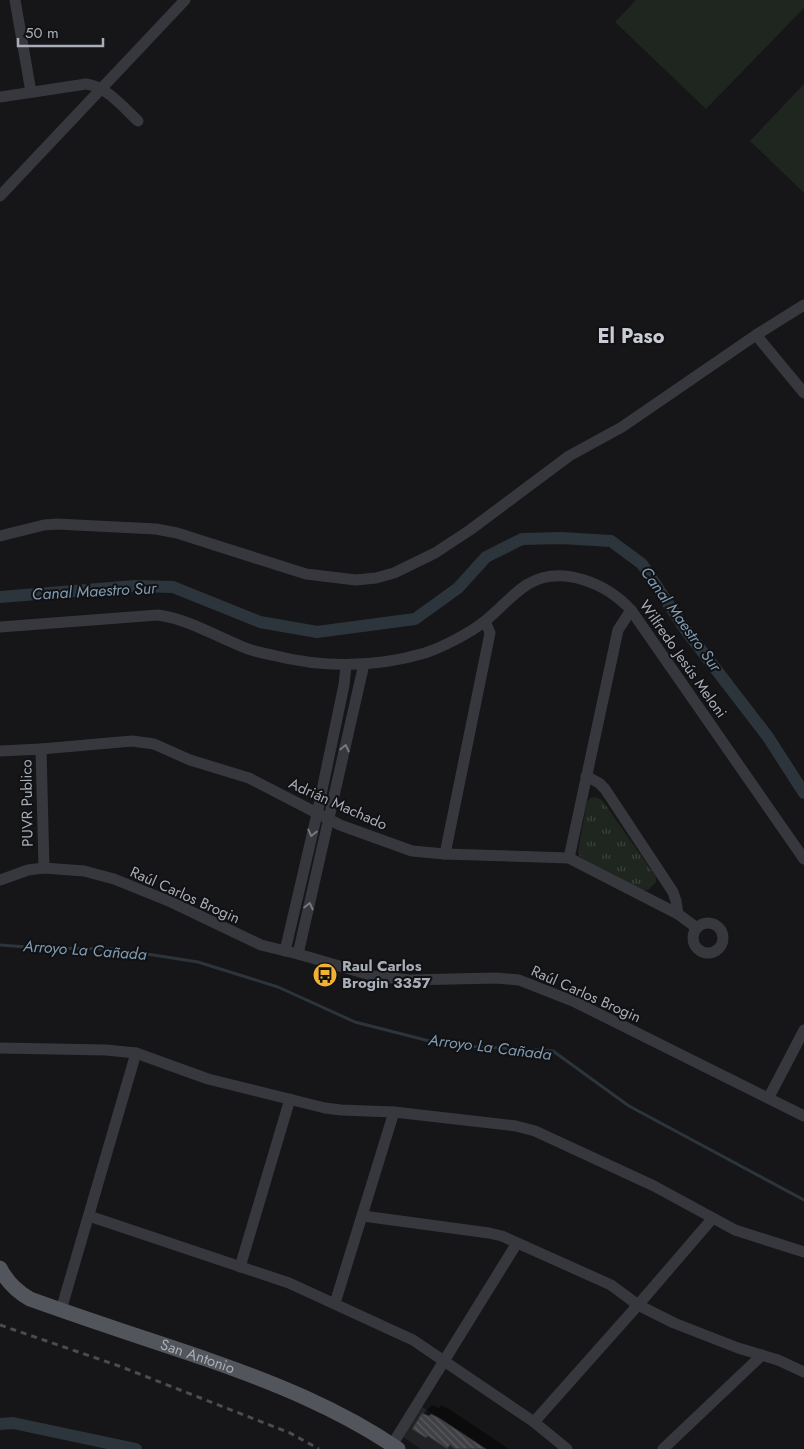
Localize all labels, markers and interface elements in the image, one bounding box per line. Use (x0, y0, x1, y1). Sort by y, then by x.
scale bar (18, 15, 102, 47)
text: 50 m (25, 22, 59, 44)
district label: El Paso (597, 322, 665, 351)
water label: Canal Maestro Sur (635, 562, 728, 678)
water label: Canal Maestro Sur (31, 576, 159, 606)
street label: Wilfredo Jesús Meloni (634, 596, 732, 722)
one-way arrow (339, 743, 350, 752)
street label: PUVR Publico (15, 759, 39, 847)
street label: Adrián Machado (285, 772, 391, 836)
one-way arrow (307, 829, 318, 838)
street label: Raúl Carlos Brogin (127, 861, 243, 929)
one-way arrow (303, 902, 314, 911)
water label: Arroyo La Cañada (22, 934, 148, 966)
place label: Raul Carlos Brogin 3357 (342, 955, 431, 994)
street label: Raúl Carlos Brogin (528, 960, 644, 1028)
bus stop icon: Raul Carlos Brogin 3357 (312, 962, 338, 988)
water label: Arroyo La Cañada (426, 1028, 553, 1066)
street label: San Antonio (157, 1333, 238, 1379)

